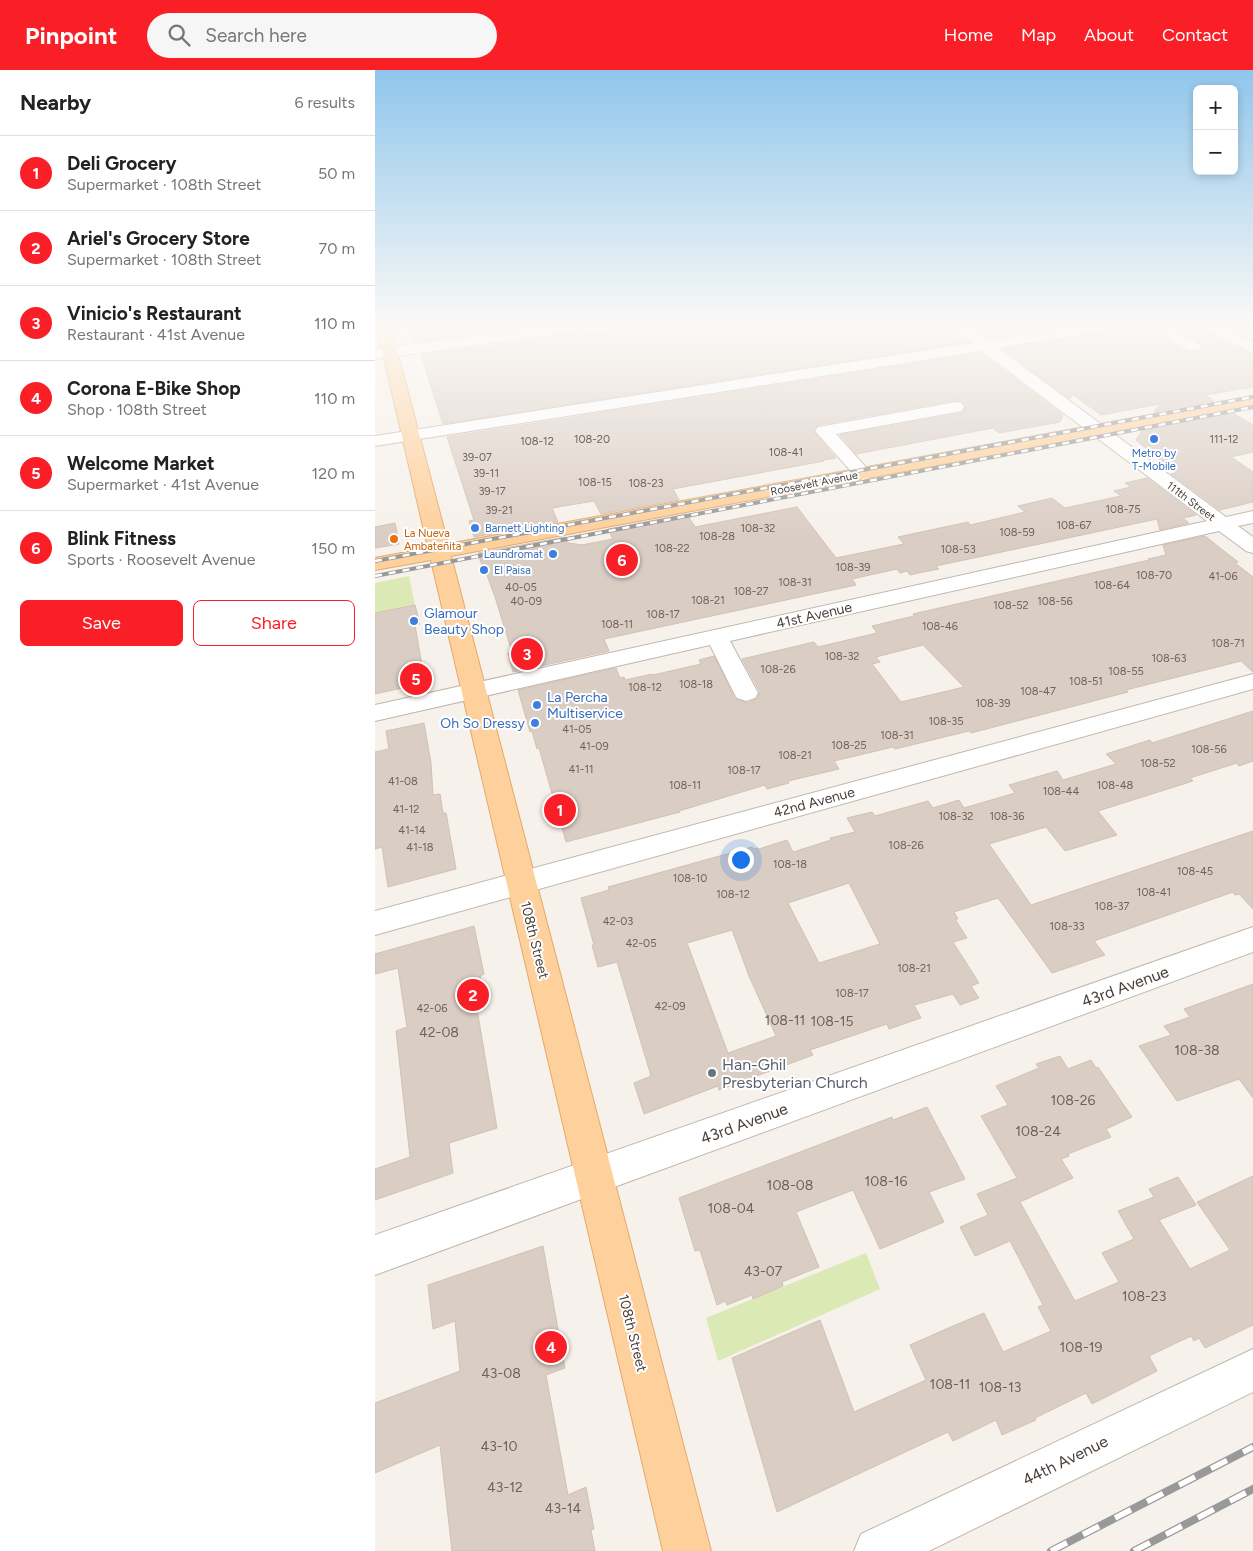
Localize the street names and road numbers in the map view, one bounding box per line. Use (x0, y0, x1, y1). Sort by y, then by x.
street label: Roosevelt Avenue (769, 469, 859, 498)
street label: 111th Street (1164, 479, 1218, 524)
street label: 41st Avenue (775, 598, 854, 632)
street label: 42nd Avenue (772, 783, 857, 821)
street label: 108th Street (517, 900, 552, 981)
street label: 43rd Avenue (1079, 962, 1172, 1011)
street label: 43rd Avenue (698, 1099, 791, 1148)
street label: 108th Street (615, 1293, 650, 1374)
street label: 44th Avenue (1019, 1431, 1111, 1489)

